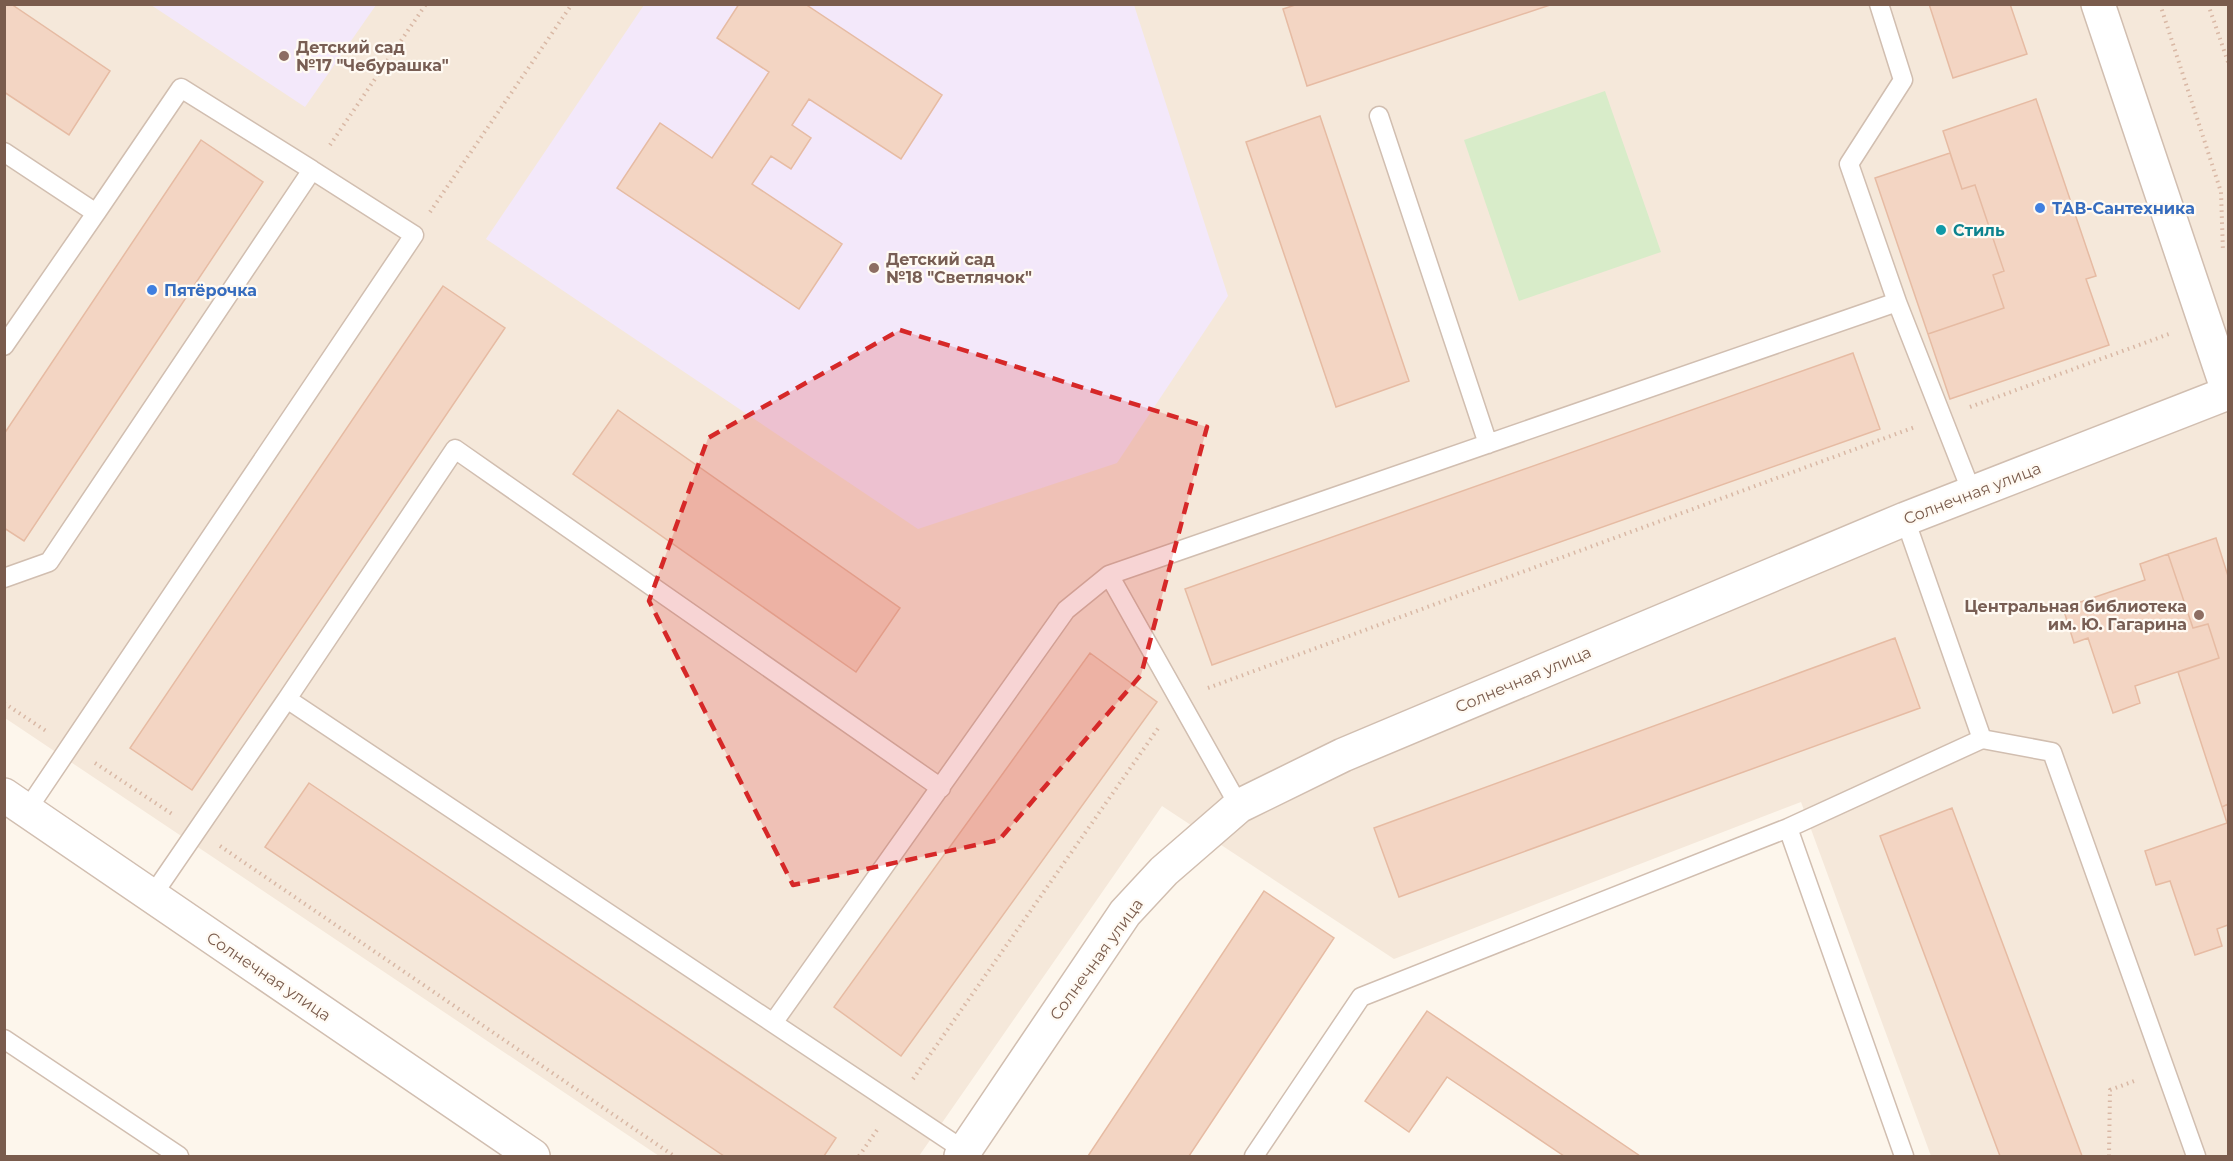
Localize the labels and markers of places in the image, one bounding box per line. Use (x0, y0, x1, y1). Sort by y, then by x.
place label: Детский сад №17 "Чебурашка" (296, 38, 449, 75)
marker: Детский сад №17 "Чебурашка" (277, 49, 291, 63)
place label: ТАВ-Сантехника (2052, 199, 2195, 218)
marker: ТАВ-Сантехника (2033, 201, 2047, 215)
place label: Стиль (1953, 221, 2005, 240)
marker: Стиль (1934, 223, 1948, 237)
place label: Детский сад №18 "Светлячок" (886, 250, 1032, 287)
marker: Детский сад №18 "Светлячок" (867, 261, 881, 275)
place label: Пятёрочка (164, 281, 257, 300)
marker: Пятёрочка (145, 283, 159, 297)
place label: Центральная библиотека им. Ю. Гагарина (1964, 597, 2187, 634)
marker: Центральная библиотека им. Ю. Гагарина (2192, 608, 2206, 622)

